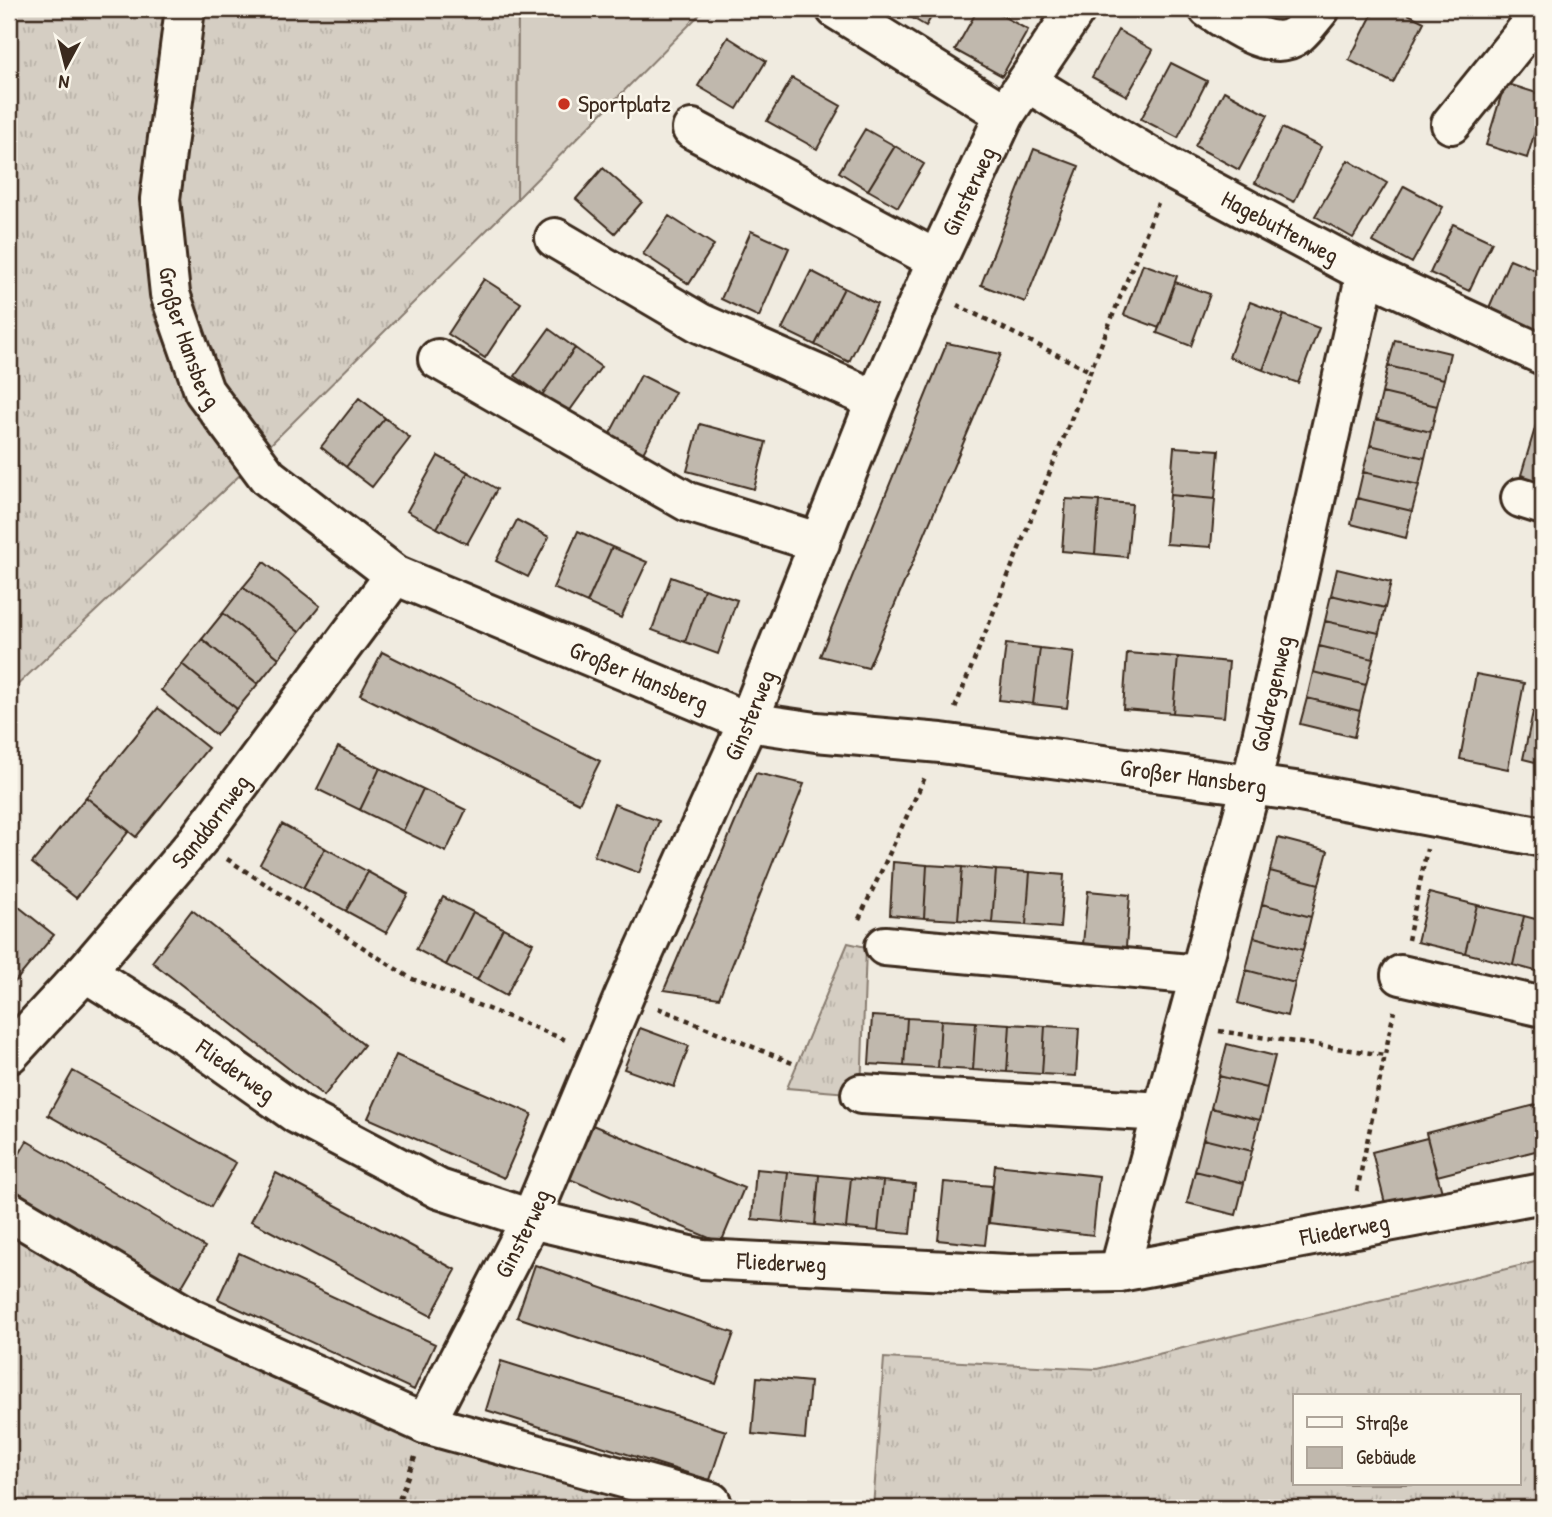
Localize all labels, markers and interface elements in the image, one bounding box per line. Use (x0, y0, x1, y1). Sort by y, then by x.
north arrow (32, 32, 102, 102)
text: N (57, 69, 71, 96)
place label: Sportplatz (578, 87, 671, 119)
marker: Sportplatz (556, 96, 572, 112)
street label: Ginsterweg (933, 141, 1003, 241)
street label: Hagebuttenweg (1216, 182, 1345, 271)
street label: Großer Hansberg (152, 265, 228, 414)
street label: Goldregenweg (1242, 632, 1299, 755)
street label: Großer Hansberg (565, 633, 714, 719)
street label: Ginsterweg (716, 665, 782, 765)
street label: Großer Hansberg (1118, 750, 1269, 802)
street label: Sanddornweg (164, 767, 257, 875)
street label: Fliederweg (189, 1030, 282, 1109)
street label: Ginsterweg (486, 1184, 557, 1283)
street label: Fliederweg (1296, 1205, 1391, 1253)
street label: Fliederweg (735, 1244, 827, 1280)
legend (1293, 1394, 1520, 1486)
text: Straße (1356, 1408, 1409, 1437)
text: Gebäude (1356, 1442, 1416, 1471)

